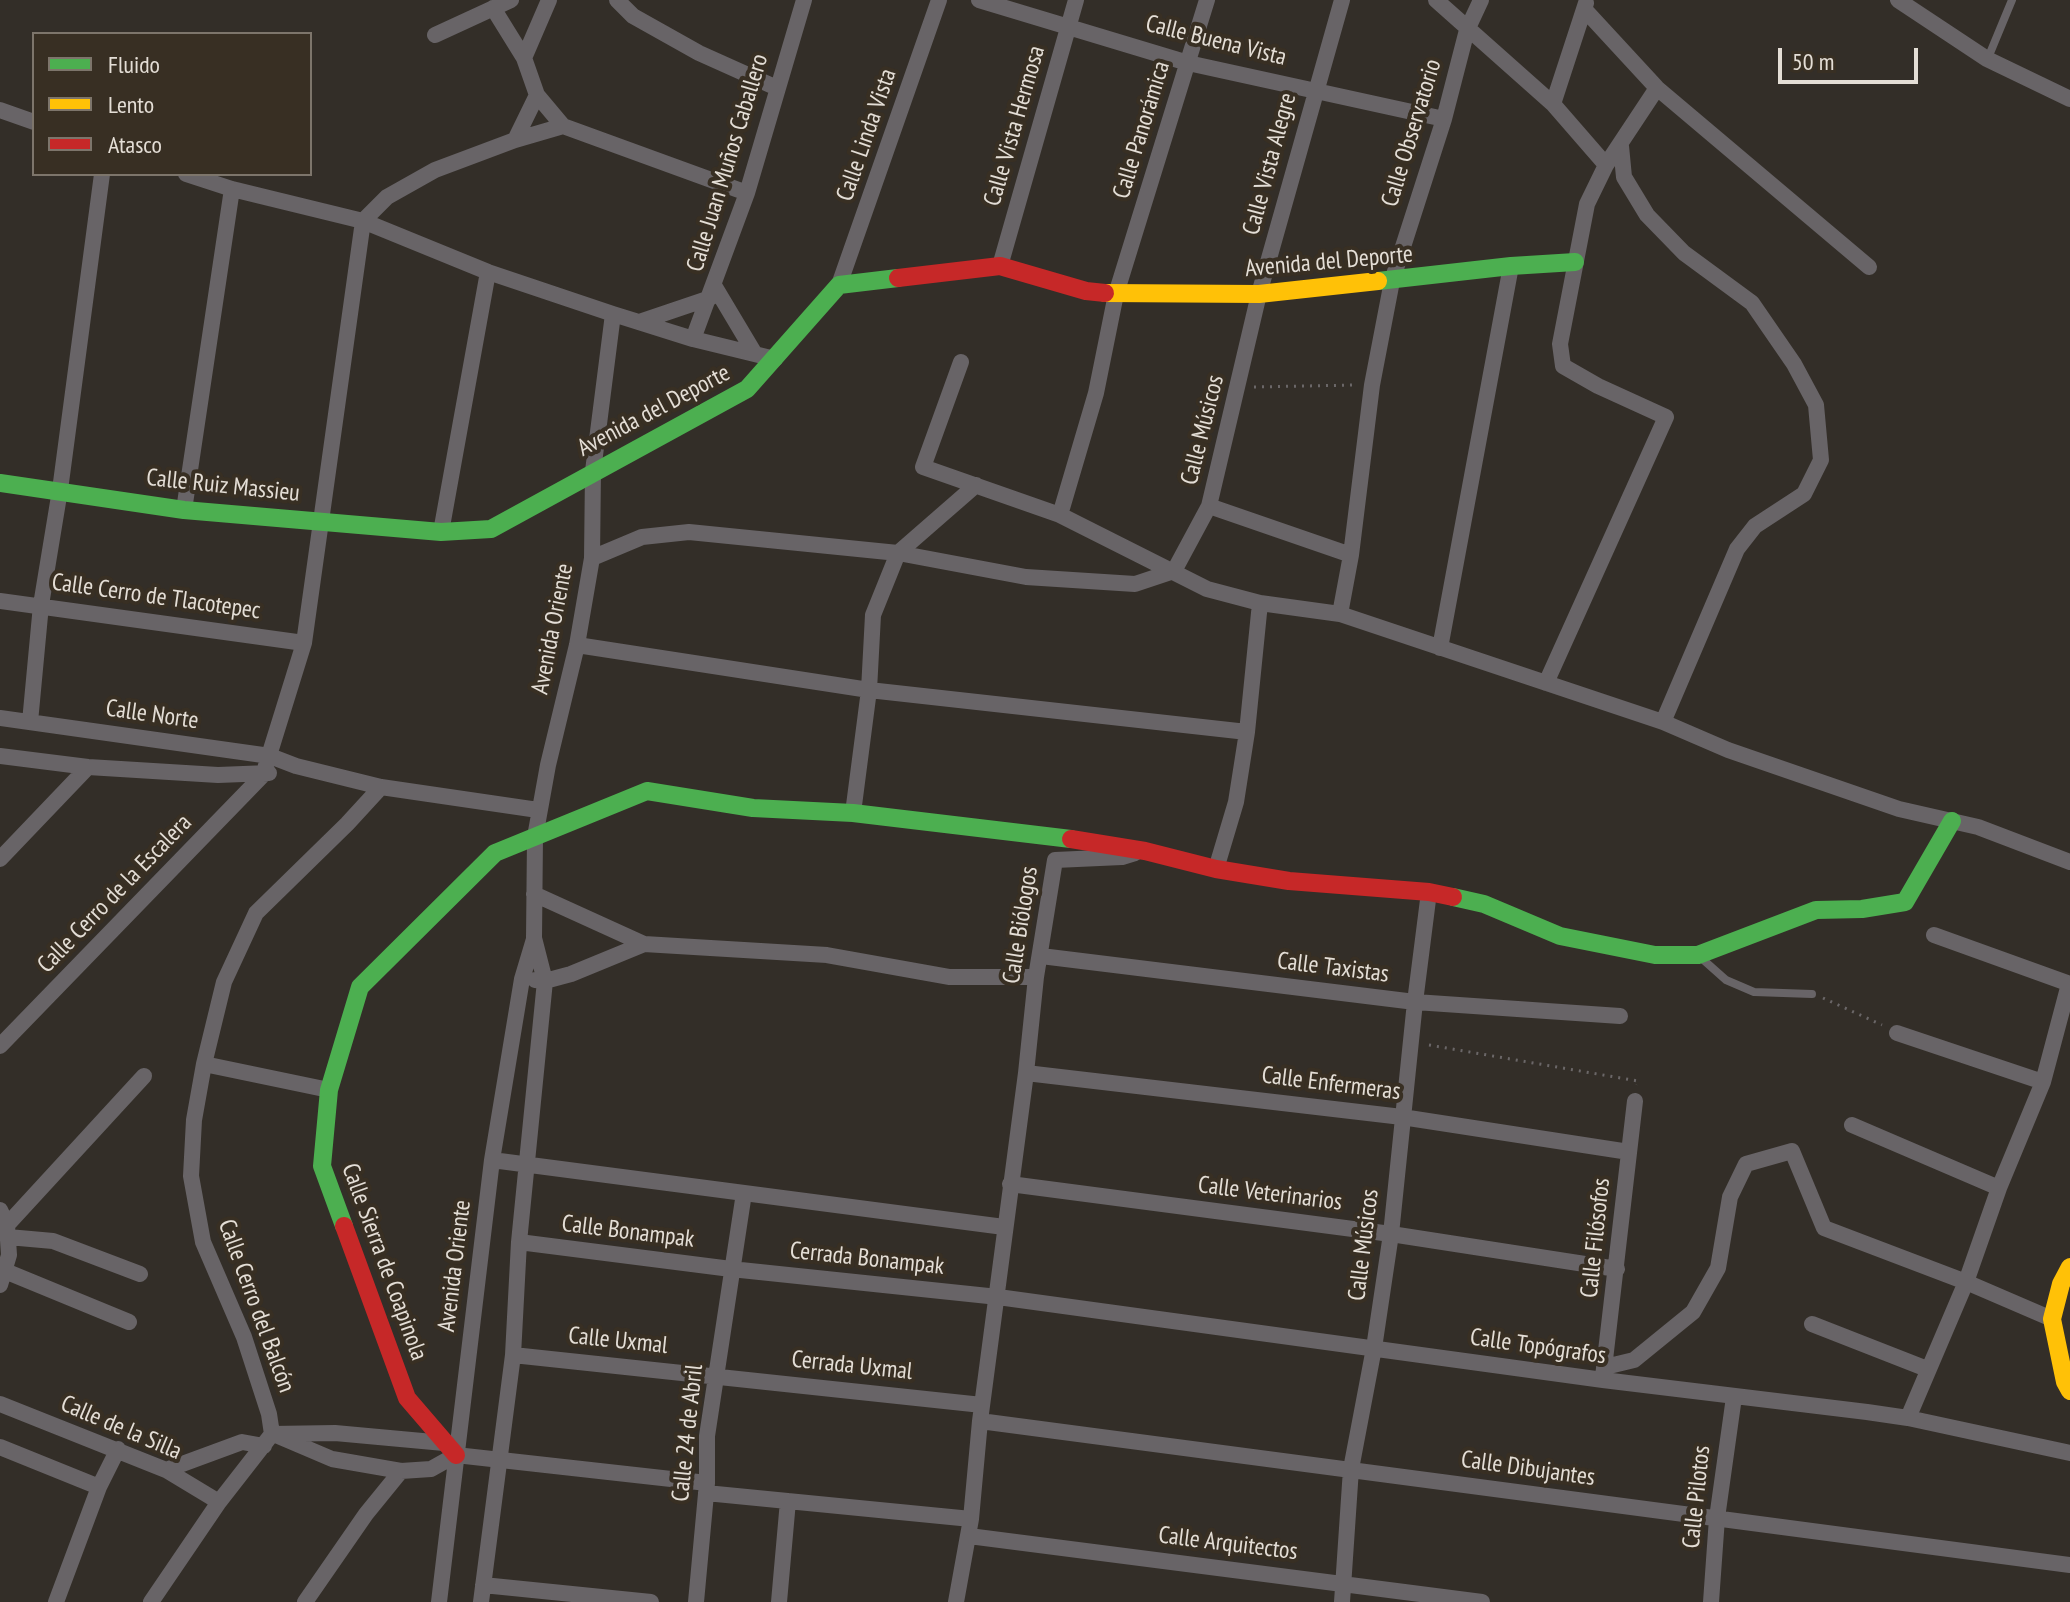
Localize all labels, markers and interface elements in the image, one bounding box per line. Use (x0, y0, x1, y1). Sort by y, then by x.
street label: Calle Buena Vista (1143, 10, 1289, 72)
legend (32, 32, 312, 176)
scale bar (1782, 32, 1922, 82)
street label: Calle Vista Hermosa (978, 43, 1052, 209)
text: 50 m (1792, 46, 1834, 77)
text: Fluido (108, 49, 160, 80)
street label: Calle Juan Muños Caballero (681, 51, 775, 275)
street label: Calle Observatorio (1376, 56, 1448, 210)
street label: Calle Panorámica (1107, 58, 1177, 202)
street label: Calle Linda Vista (831, 65, 903, 205)
text: Lento (108, 89, 154, 120)
street label: Calle Vista Alegre (1237, 90, 1303, 238)
text: Atasco (108, 129, 162, 160)
street label: Avenida del Deporte (1244, 240, 1414, 284)
street label: Avenida del Deporte (573, 359, 735, 463)
street label: Calle Músicos (1175, 372, 1231, 488)
street label: Calle Ruiz Massieu (145, 464, 301, 508)
street label: Avenida Oriente (526, 561, 580, 697)
street label: Calle Cerro de Tlacotepec (50, 568, 262, 626)
street label: Calle Norte (104, 694, 200, 736)
street label: Calle Cerro de la Escalera (32, 809, 198, 979)
street label: Calle Biólogos (998, 864, 1044, 986)
street label: Calle Taxistas (1276, 947, 1390, 989)
street label: Calle Enfermeras (1260, 1061, 1402, 1107)
street label: Calle Sierra de Coapinola (335, 1160, 433, 1364)
street label: Calle Veterinarios (1196, 1171, 1344, 1217)
street label: Calle Filósofos (1575, 1177, 1617, 1299)
street label: Calle Músicos (1343, 1188, 1385, 1302)
street label: Avenida Oriente (433, 1199, 477, 1333)
street label: Calle Bonampak (560, 1210, 696, 1254)
street label: Calle Cerro del Balcón (211, 1216, 301, 1396)
street label: Cerrada Bonampak (788, 1237, 946, 1281)
street label: Calle Uxmal (567, 1321, 669, 1361)
street label: Calle Topógrafos (1468, 1323, 1608, 1371)
street label: Cerrada Uxmal (790, 1345, 914, 1387)
street label: Calle 24 de Abril (666, 1363, 710, 1503)
street label: Calle de la Silla (56, 1390, 186, 1466)
street label: Calle Pilotos (1677, 1444, 1717, 1550)
street label: Calle Dibujantes (1459, 1445, 1597, 1493)
street label: Calle Arquitectos (1157, 1521, 1299, 1567)

